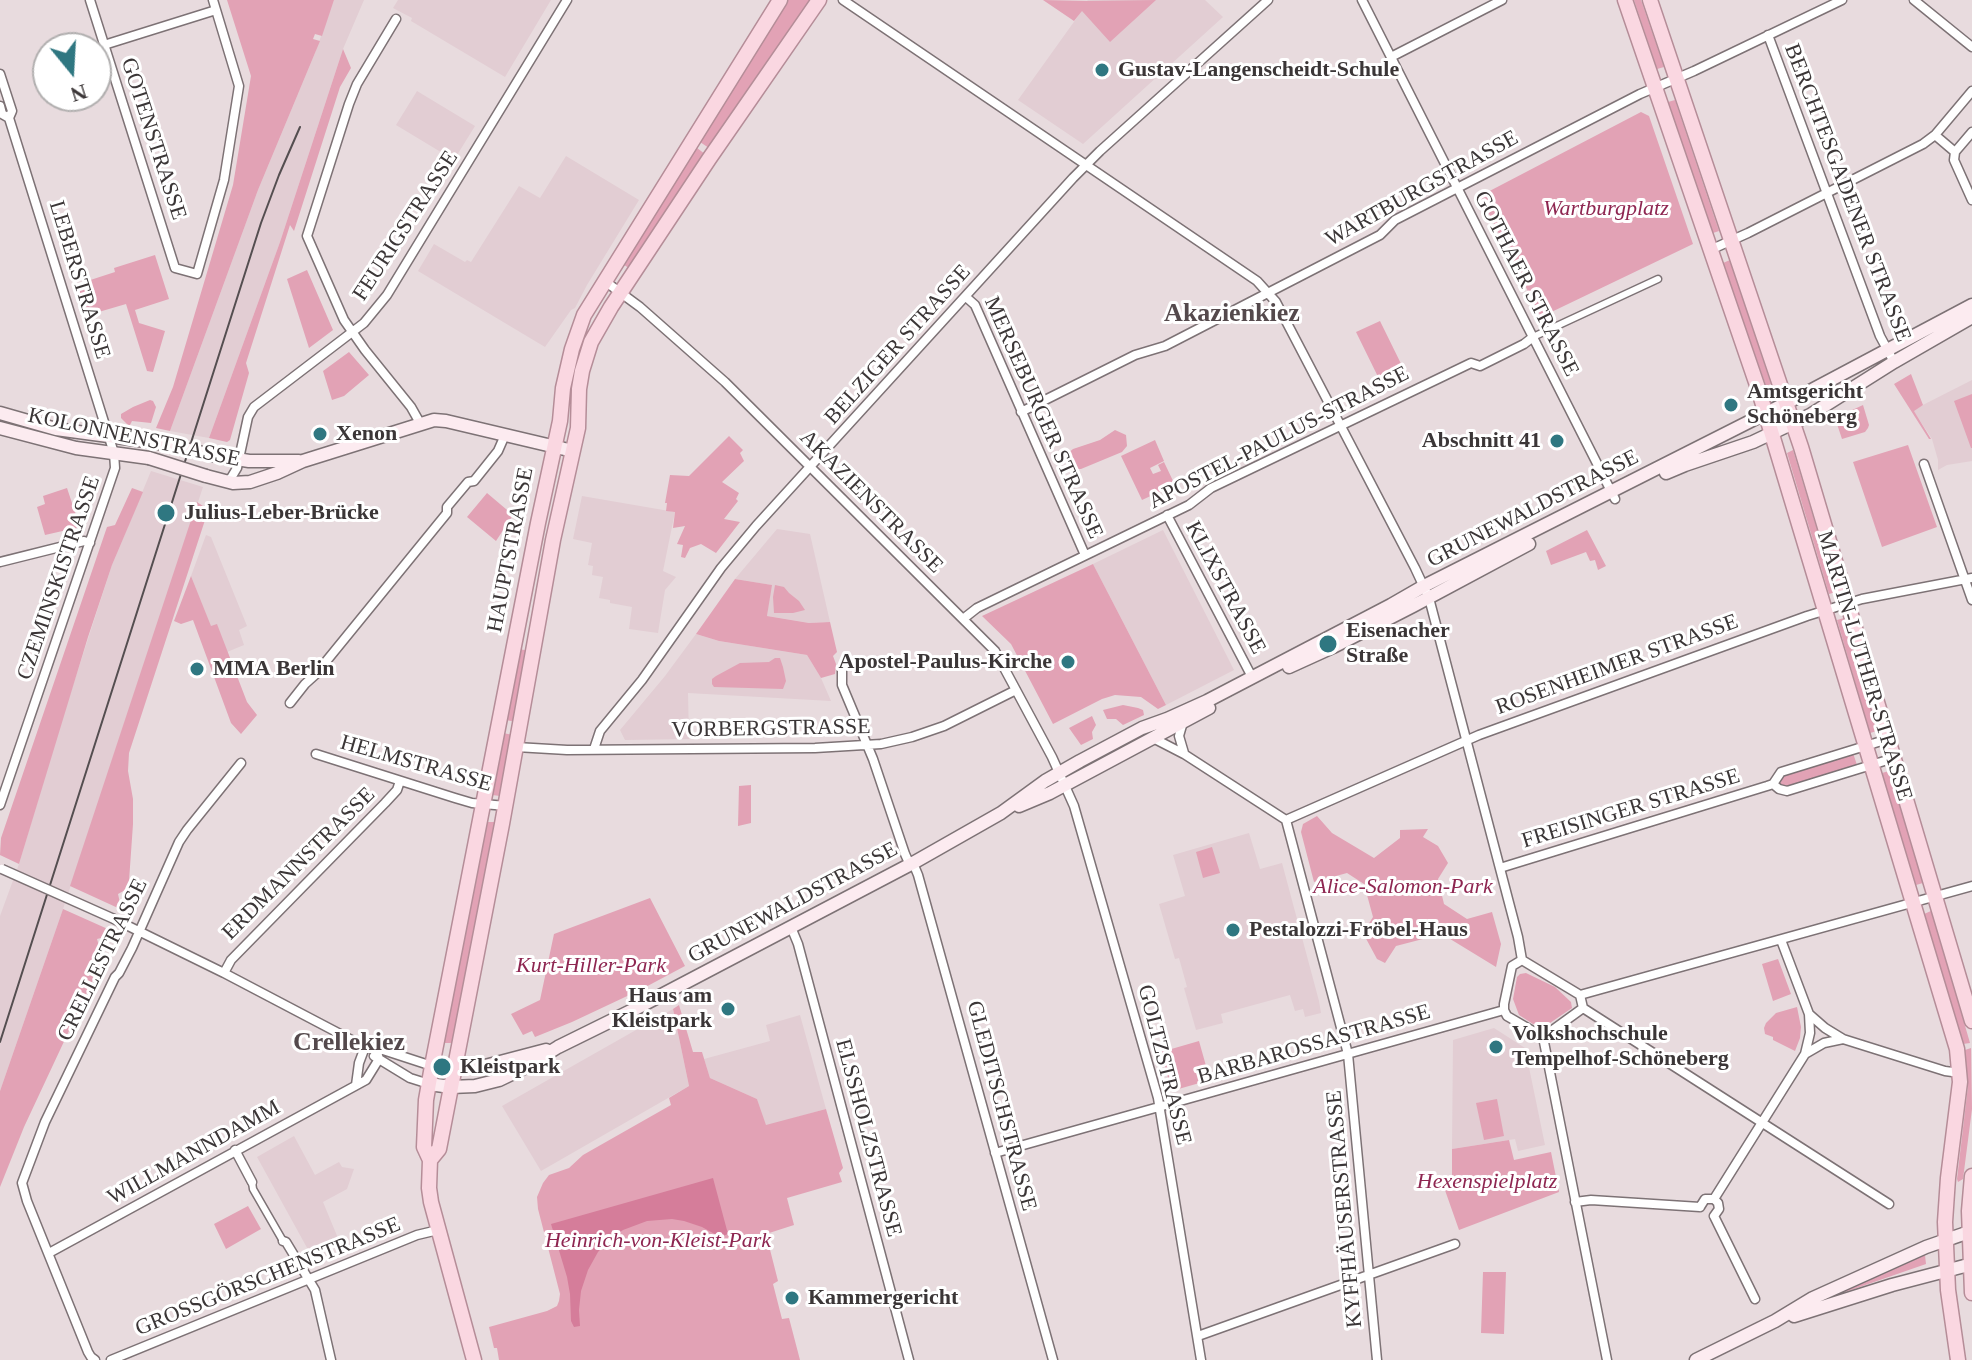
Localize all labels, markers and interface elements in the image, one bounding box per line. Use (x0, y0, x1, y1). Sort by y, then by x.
north arrow (32, 32, 112, 112)
street label: BERCHTESGADENER STRASSE (1781, 47, 1913, 339)
place label: Gustav-Langenscheidt-Schule (1118, 57, 1442, 83)
street label: GOTENSTRASSE (115, 58, 191, 220)
marker: Gustav-Langenscheidt-Schule (1093, 61, 1111, 79)
text: N (68, 79, 90, 108)
street label: WARTBURGSTRASSE (1325, 127, 1519, 251)
street label: FEURIGSTRASSE (350, 149, 462, 303)
street label: GOTHAER STRASSE (1470, 191, 1582, 377)
park label: Wartburgplatz (1532, 196, 1680, 222)
street label: LEBERSTRASSE (44, 203, 114, 357)
street label: BELZIGER STRASSE (823, 264, 973, 426)
street label: MERSEBURGER STRASSE (980, 298, 1106, 538)
district label: Akazienkiez (1155, 298, 1309, 330)
street label: APOSTEL-PAULUS-STRASSE (1150, 363, 1408, 513)
place label: Amtsgericht Schöneberg (1747, 379, 1883, 430)
marker: Amtsgericht Schöneberg (1722, 396, 1740, 414)
street label: KOLONNENSTRASSE (29, 403, 239, 473)
place label: Xenon (336, 421, 406, 447)
marker: Xenon (311, 425, 329, 443)
place label: Abschnitt 41 (1404, 428, 1541, 454)
street label: AKAZIENSTRASSE (798, 429, 944, 575)
marker: Abschnitt 41 (1548, 432, 1566, 450)
street label: GRUNEWALDSTRASSE (1427, 446, 1639, 572)
street label: HAUPTSTRASSE (483, 469, 539, 631)
street label: CZEMINSKISTRASSE (13, 477, 105, 679)
place label: Julius-Leber-Brücke (184, 500, 398, 526)
marker: Julius-Leber-Brücke (155, 502, 177, 524)
street label: KLIXSTRASSE (1182, 523, 1268, 653)
street label: MARTIN-LUTHER-STRASSE (1812, 534, 1916, 798)
street label: ROSENHEIMER STRASSE (1496, 610, 1738, 720)
place label: Eisenacher Straße (1346, 618, 1465, 670)
marker: Eisenacher Straße (1317, 633, 1339, 655)
place label: Apostel-Paulus-Kirche (812, 649, 1052, 675)
marker: Apostel-Paulus-Kirche (1059, 653, 1077, 671)
place label: MMA Berlin (213, 656, 341, 682)
marker: MMA Berlin (188, 660, 206, 678)
street label: VORBERGSTRASSE (677, 714, 865, 744)
street label: HELMSTRASSE (341, 731, 491, 797)
street label: FREISINGER STRASSE (1523, 765, 1739, 853)
street label: ERDMANNSTRASSE (220, 785, 378, 943)
street label: GRUNEWALDSTRASSE (688, 839, 898, 967)
park label: Alice-Salomon-Park (1303, 874, 1503, 900)
street label: CRELLESTRASSE (55, 881, 151, 1039)
place label: Pestalozzi-Fröbel-Haus (1249, 917, 1496, 943)
marker: Pestalozzi-Fröbel-Haus (1224, 921, 1242, 939)
park label: Kurt-Hiller-Park (511, 953, 671, 979)
place label: Haus am Kleistpark (600, 983, 712, 1034)
street label: GOLTZSTRASSE (1132, 985, 1196, 1145)
marker: Haus am Kleistpark (719, 1000, 737, 1018)
street label: BARBAROSSASTRASSE (1201, 1001, 1427, 1089)
street label: GLEDITSCHSTRASSE (962, 1003, 1040, 1209)
place label: Volkshochschule Tempelhof-Schöneberg (1512, 1021, 1765, 1072)
district label: Crellekiez (286, 1027, 412, 1059)
marker: Volkshochschule Tempelhof-Schöneberg (1487, 1038, 1505, 1056)
street label: ELSSHOLZSTRASSE (830, 1041, 906, 1235)
place label: Kleistpark (460, 1054, 572, 1080)
marker: Kleistpark (431, 1056, 453, 1078)
street label: WILLMANNDAMM (105, 1096, 283, 1210)
street label: KYFFHÄUSERSTRASSE (1322, 1097, 1368, 1321)
park label: Hexenspielplatz (1405, 1169, 1569, 1195)
street label: GROSSGÖRSCHENSTRASSE (134, 1213, 402, 1341)
park label: Heinrich-von-Kleist-Park (534, 1228, 782, 1254)
place label: Kammergericht (808, 1285, 981, 1311)
marker: Kammergericht (783, 1289, 801, 1307)

